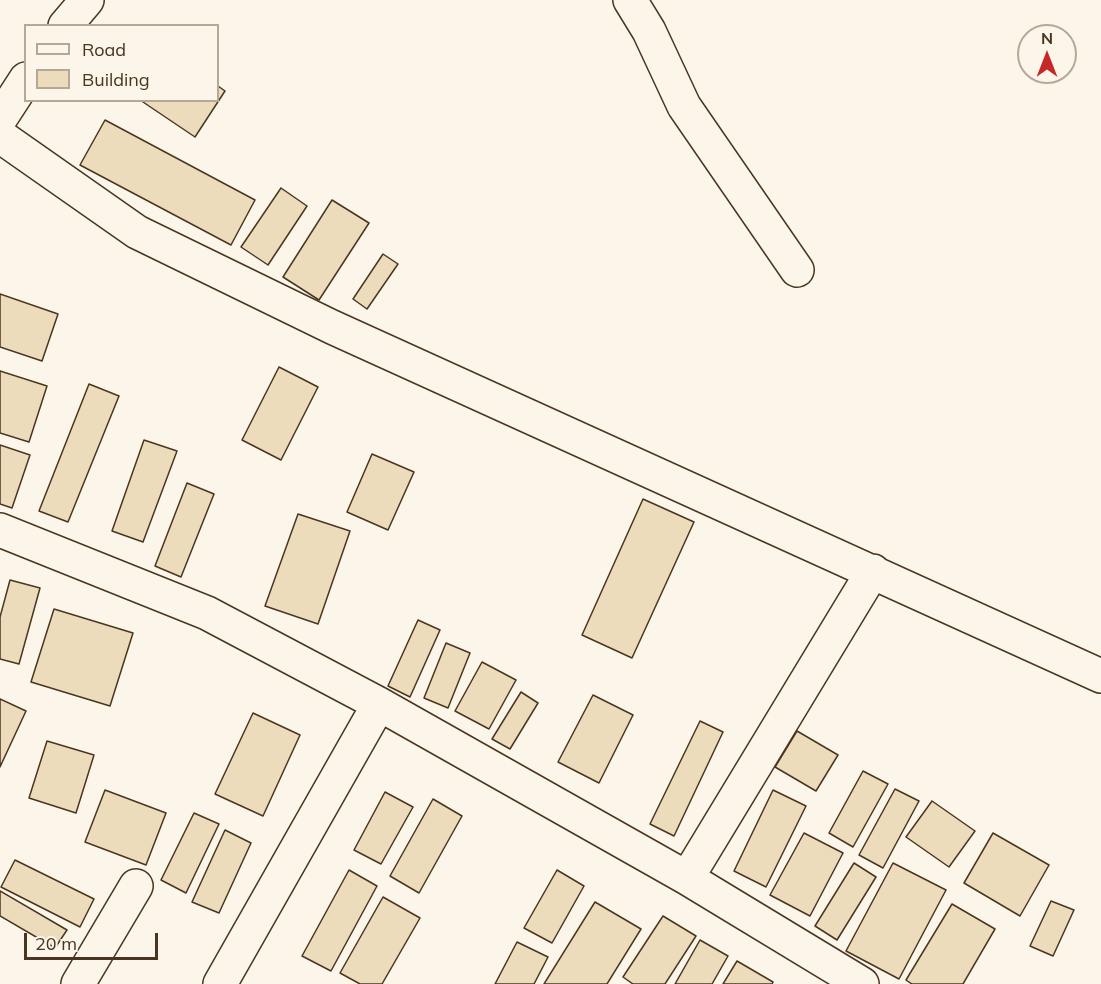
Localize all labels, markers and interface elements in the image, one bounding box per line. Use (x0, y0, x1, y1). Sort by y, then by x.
legend (24, 24, 219, 102)
north arrow (1017, 24, 1077, 84)
text: N (1041, 28, 1053, 48)
text: Road (82, 38, 126, 61)
text: Building (82, 68, 150, 91)
scale bar (27, 921, 160, 959)
text: 20 m (35, 932, 77, 955)

